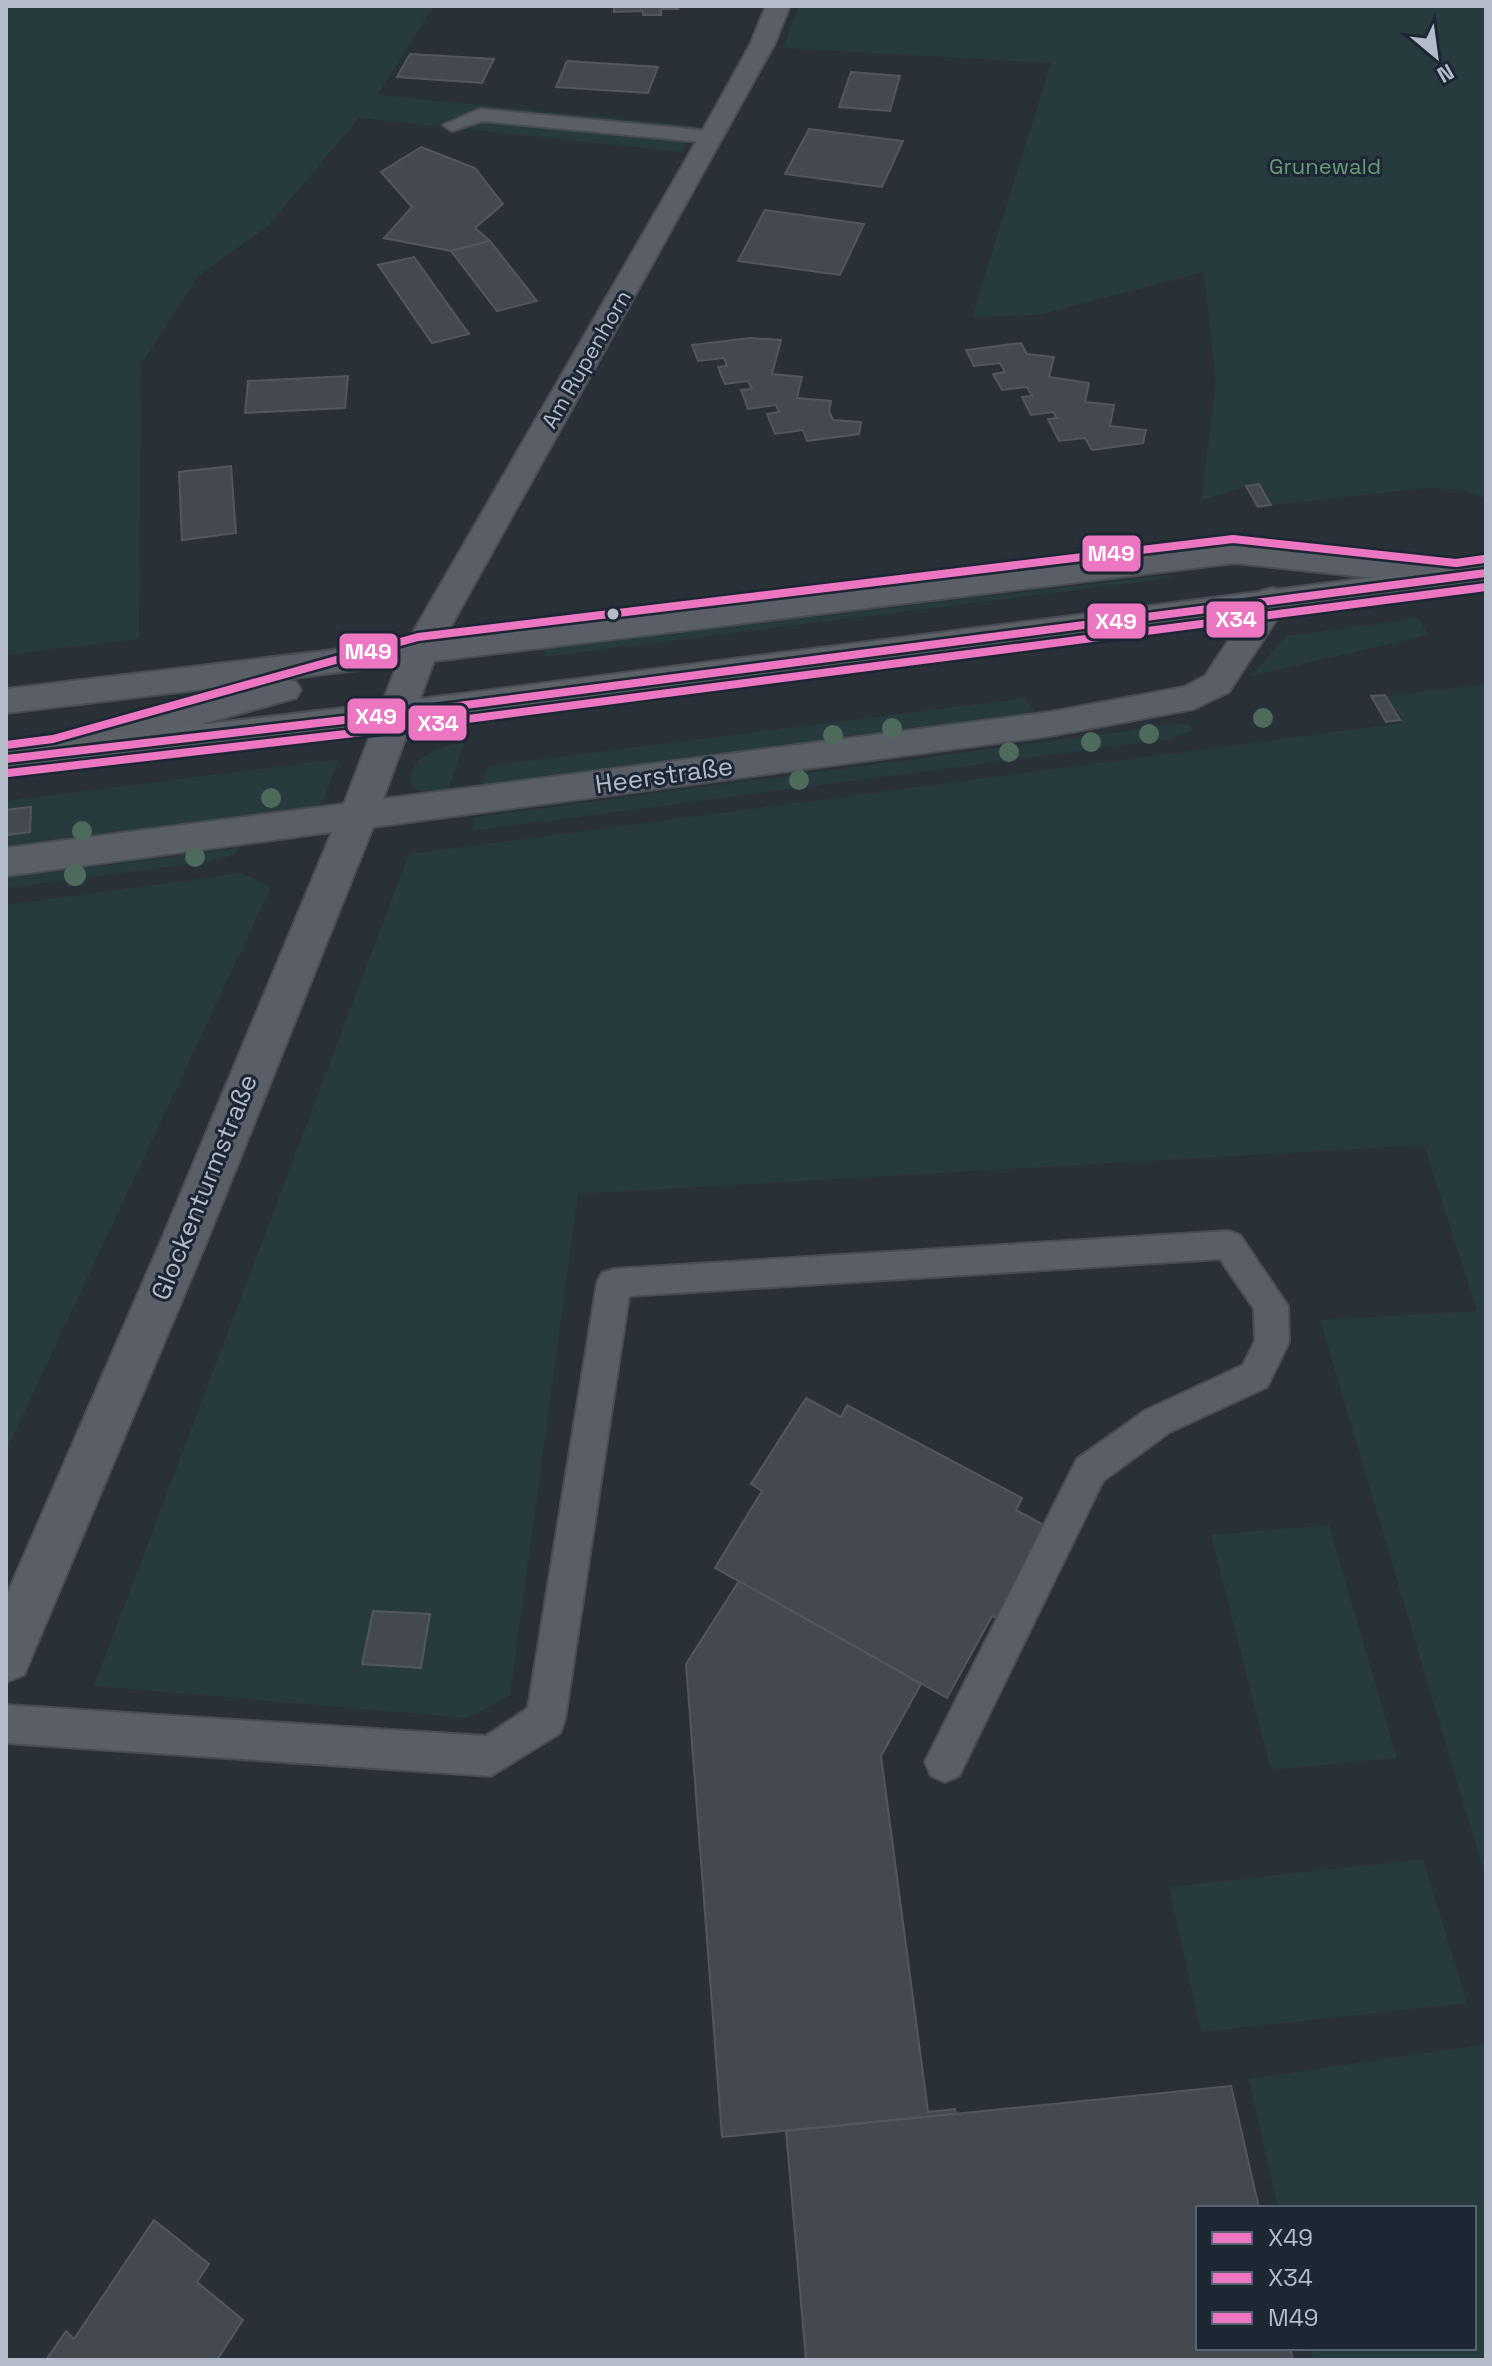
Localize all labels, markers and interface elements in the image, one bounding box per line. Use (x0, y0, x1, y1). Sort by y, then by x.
north arrow (1396, 16, 1476, 96)
text: N (1432, 58, 1459, 89)
park label: Grunewald (1269, 152, 1381, 180)
street label: Am Rupenhorn (535, 285, 637, 433)
line badge: M49 (1081, 534, 1142, 573)
text: M49 (1088, 539, 1135, 567)
line badge: X34 (1205, 600, 1266, 639)
line badge: X49 (1086, 602, 1147, 640)
text: X34 (1215, 605, 1257, 633)
unlabelled marker (605, 606, 621, 622)
text: X49 (1095, 607, 1137, 635)
line badge: M49 (338, 632, 399, 670)
text: M49 (345, 637, 392, 665)
line badge: X49 (346, 697, 407, 735)
text: X49 (355, 702, 397, 730)
line badge: X34 (407, 704, 468, 742)
text: X34 (417, 709, 459, 737)
street label: Heerstraße (593, 749, 735, 801)
street label: Glockenturmstraße (143, 1069, 265, 1305)
legend (1196, 2206, 1476, 2350)
text: X49 (1268, 2222, 1313, 2253)
text: X34 (1268, 2262, 1313, 2293)
text: M49 (1268, 2302, 1318, 2333)

